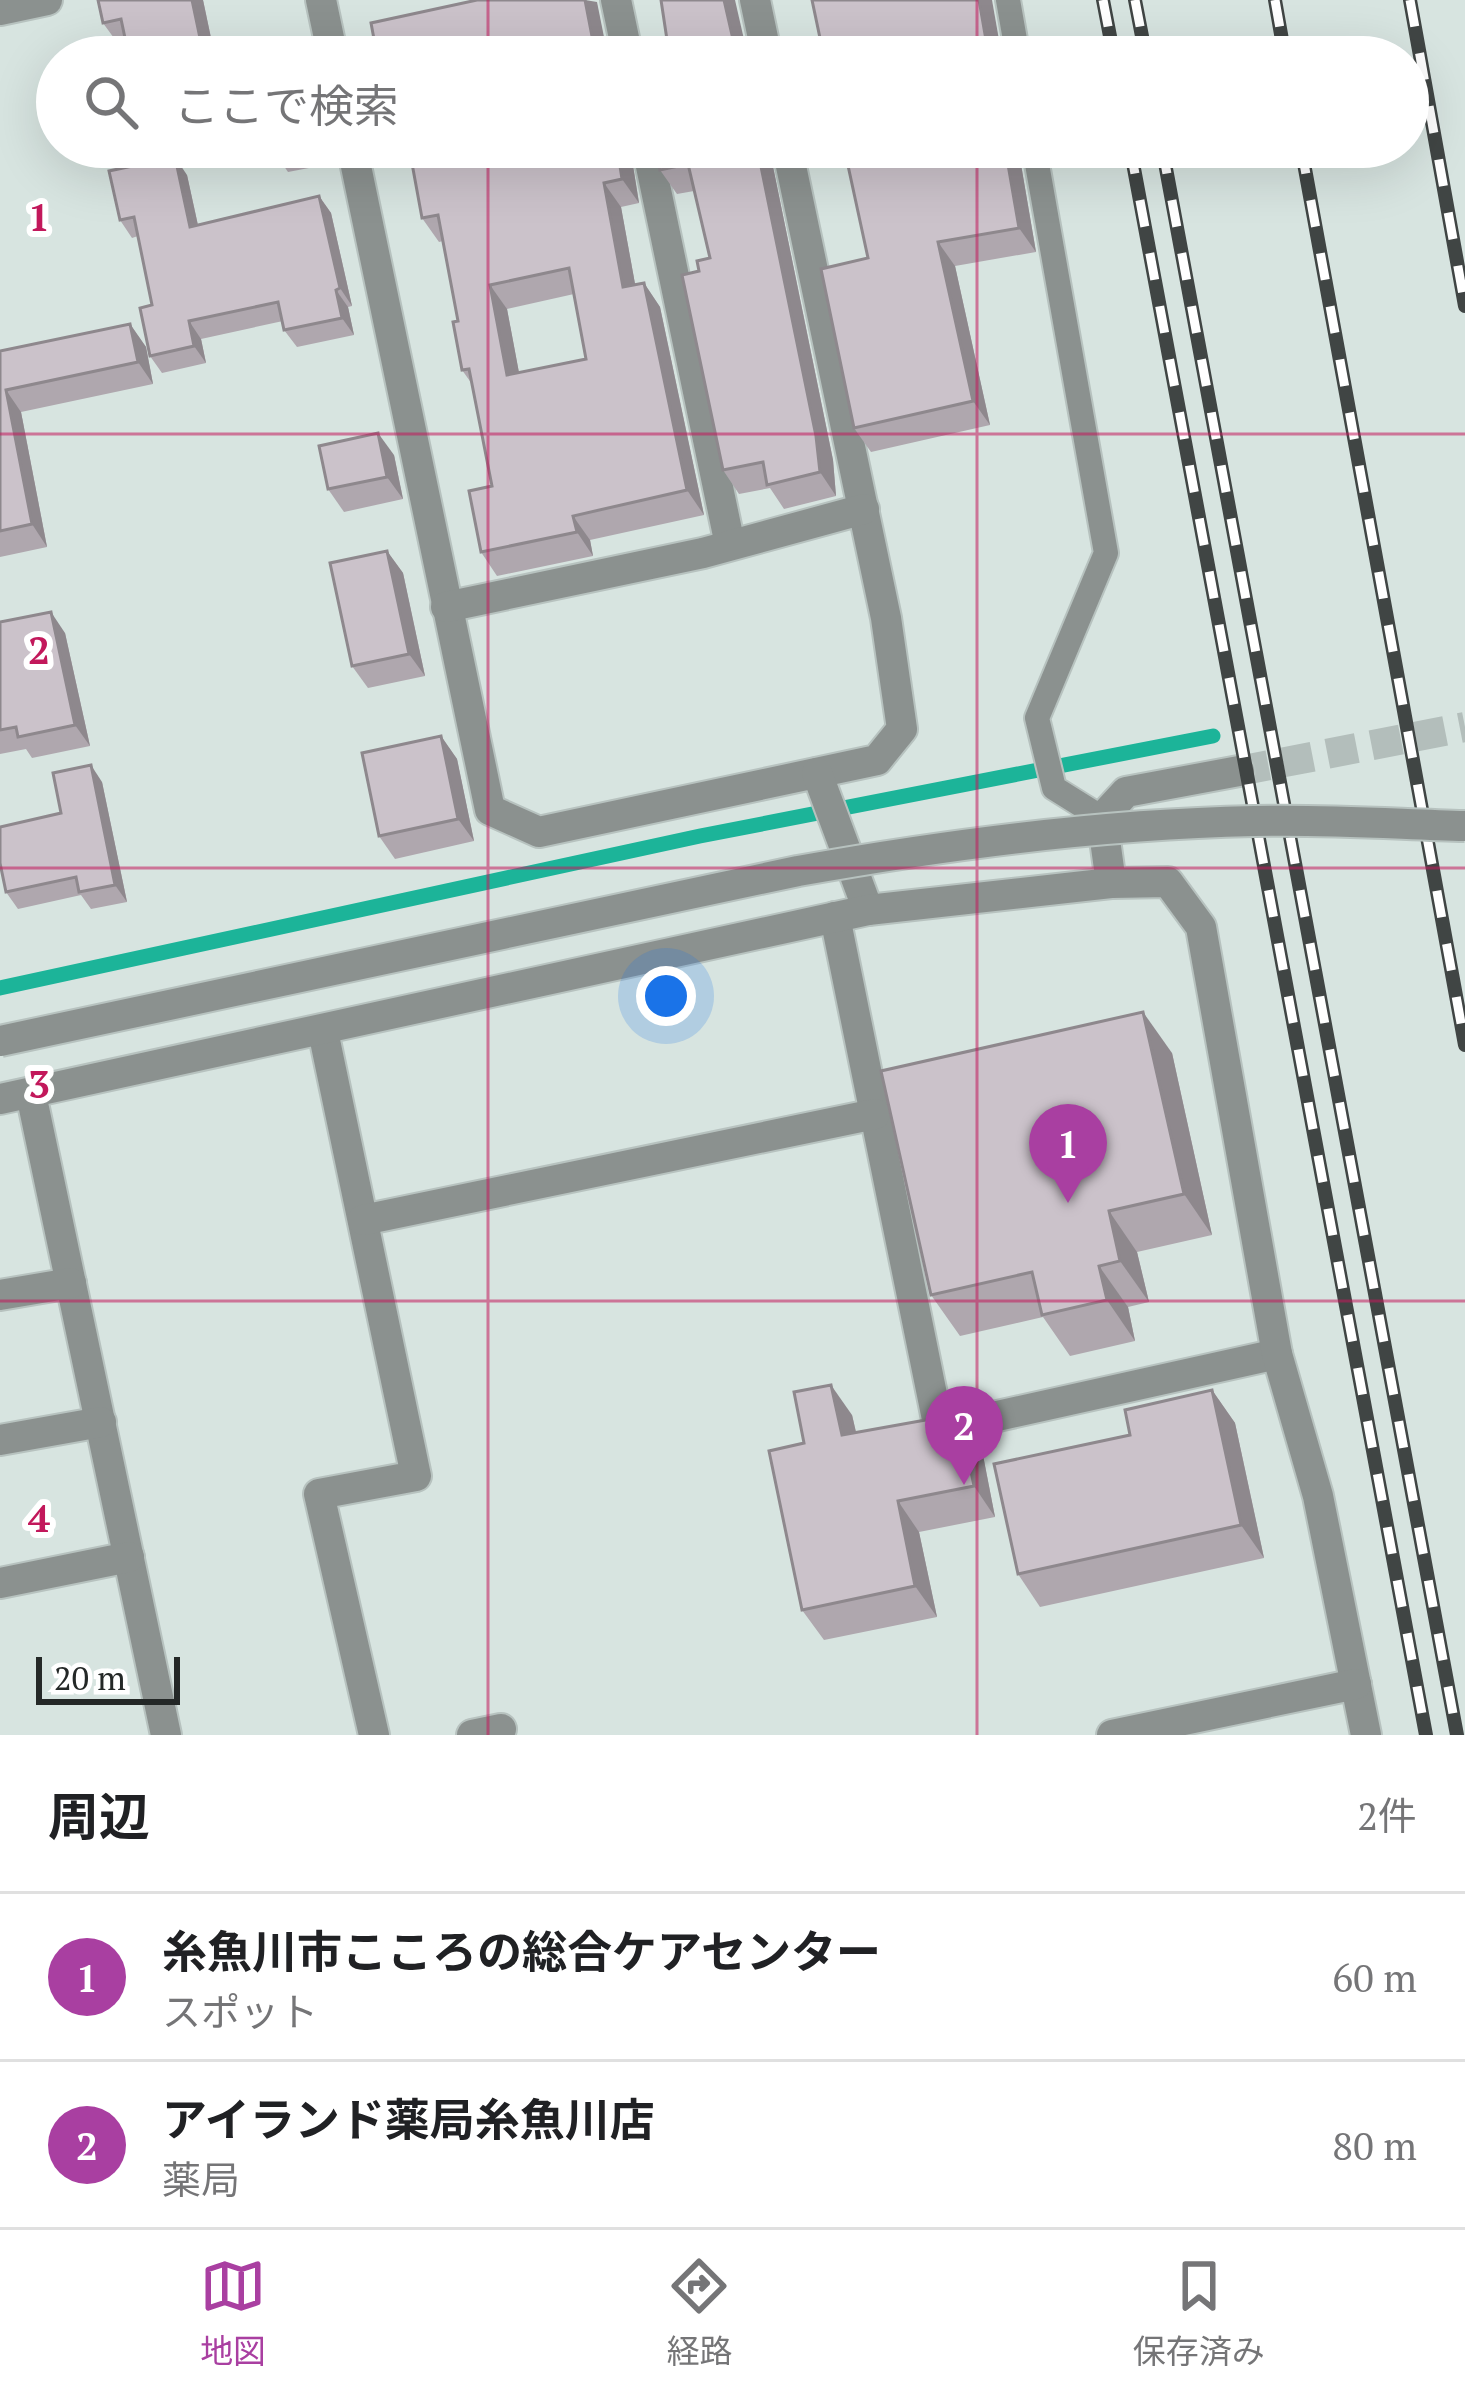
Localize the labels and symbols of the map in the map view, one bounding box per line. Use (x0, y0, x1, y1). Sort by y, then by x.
text: 1 (28, 190, 50, 242)
text: 2 (28, 623, 50, 675)
your location (636, 966, 696, 1026)
text: 3 (28, 1057, 50, 1109)
pin: 1 (1029, 1104, 1107, 1203)
pin: 2 (925, 1386, 1003, 1485)
text: 4 (28, 1491, 50, 1543)
scale bar (36, 1651, 180, 1704)

